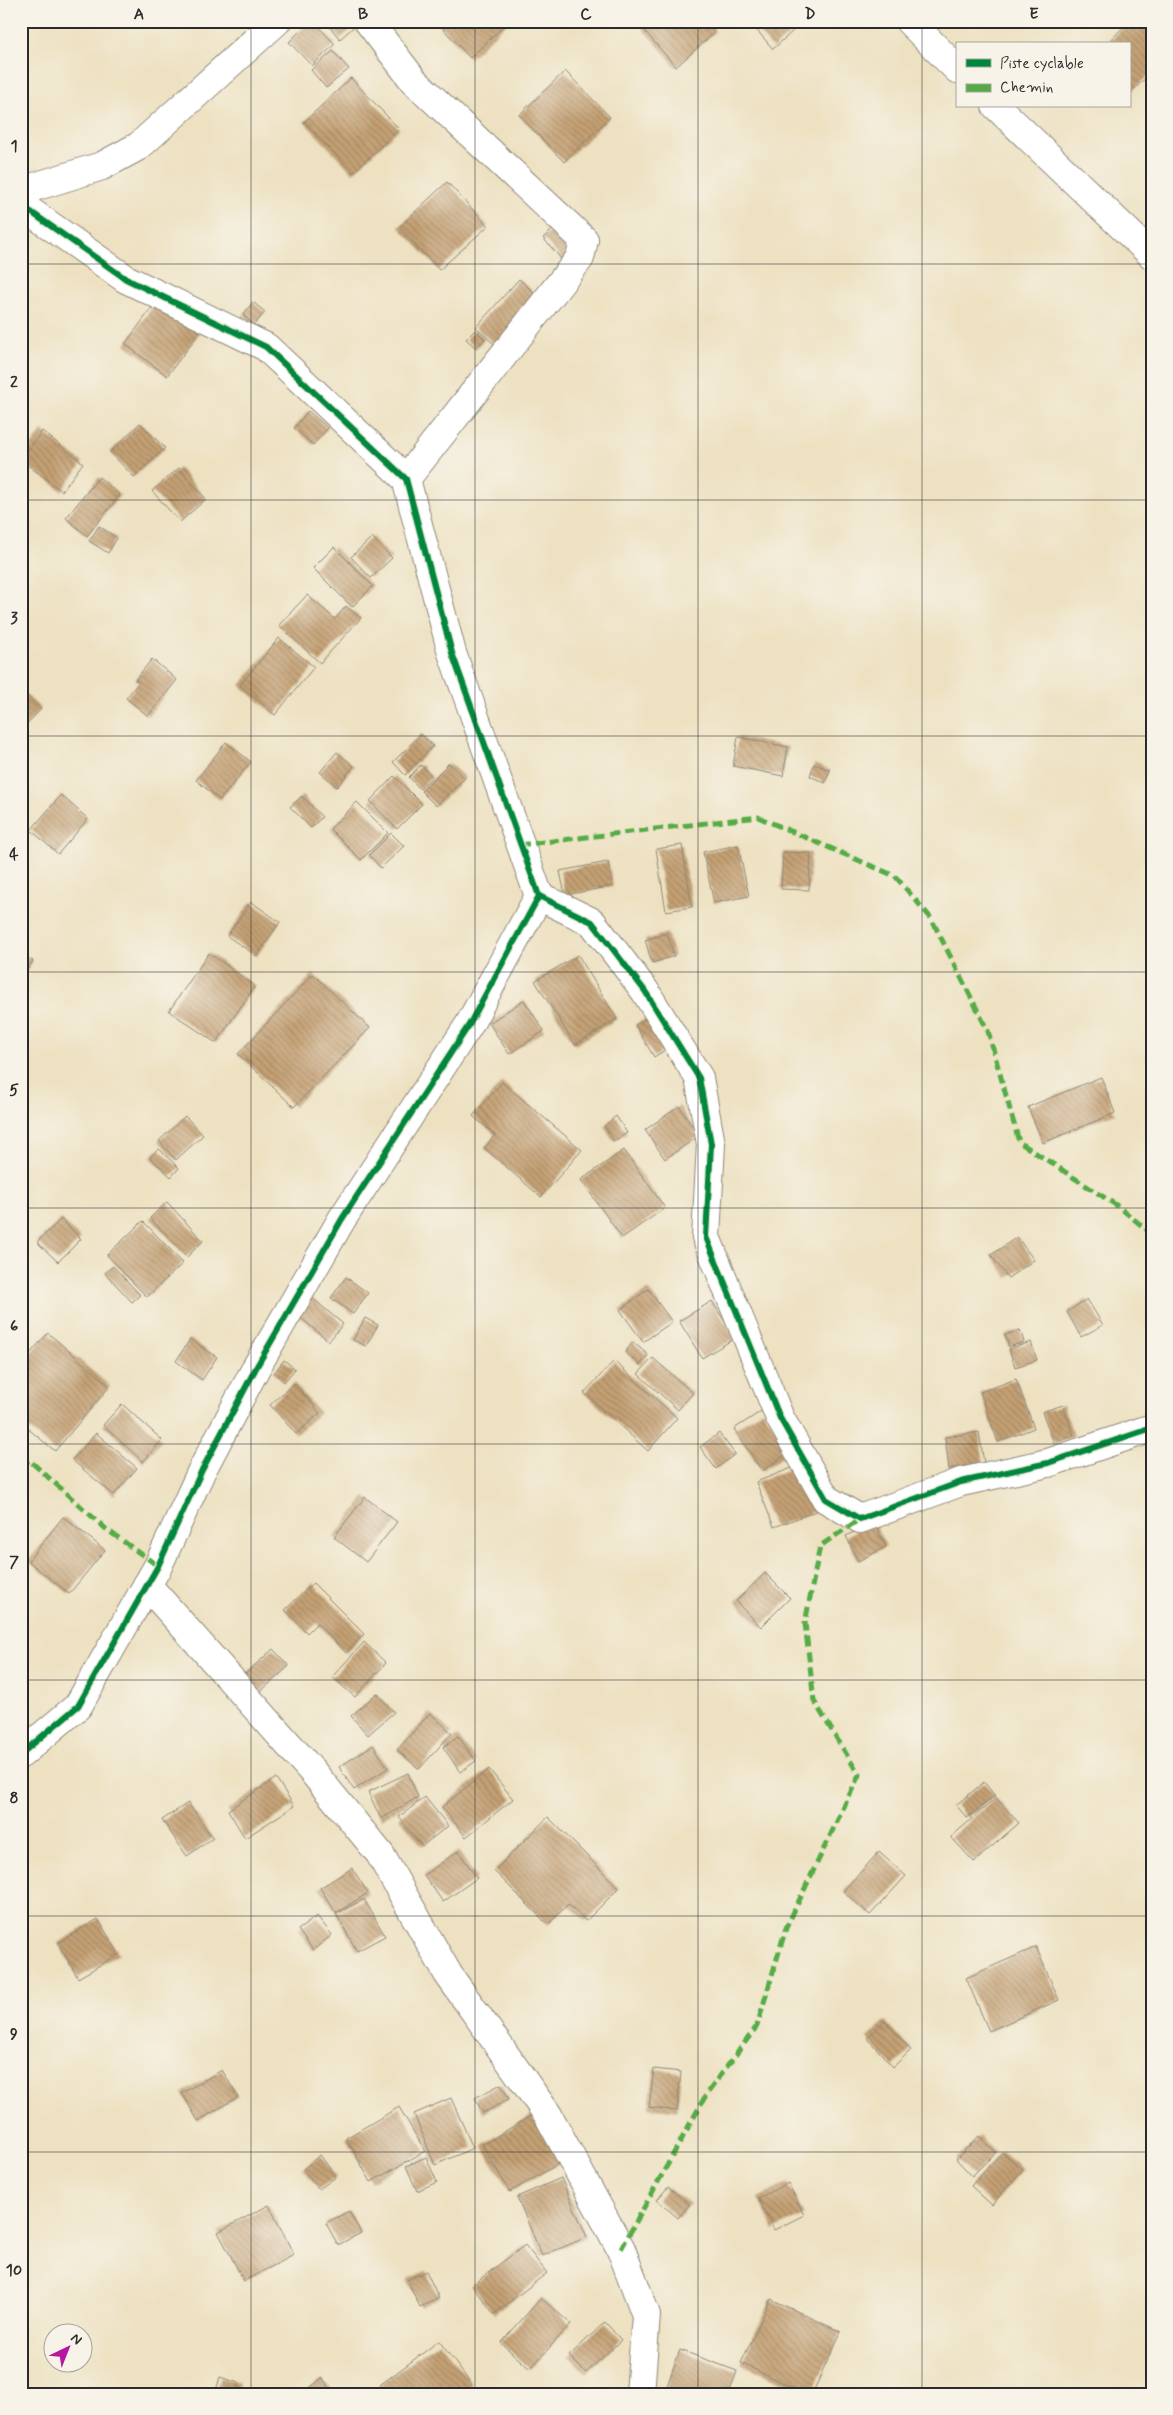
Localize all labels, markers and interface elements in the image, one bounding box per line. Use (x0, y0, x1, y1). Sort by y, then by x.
text: A (134, 4, 144, 25)
text: B (358, 4, 368, 25)
text: C (580, 4, 592, 25)
text: D (804, 4, 816, 25)
text: E (1029, 4, 1039, 25)
legend (956, 42, 1130, 108)
text: Piste cyclable (1000, 54, 1084, 74)
text: Chemin (1000, 78, 1053, 98)
text: 1 (10, 136, 18, 157)
text: 2 (10, 372, 18, 393)
text: 3 (10, 608, 18, 629)
text: 4 (9, 844, 19, 865)
text: 5 (9, 1080, 19, 1101)
text: 6 (10, 1316, 18, 1337)
text: 7 (9, 1552, 19, 1573)
text: 8 (9, 1788, 19, 1809)
text: 9 (10, 2024, 18, 2045)
text: 10 (6, 2260, 22, 2281)
north arrow (42, 2322, 92, 2372)
text: N (67, 2329, 86, 2349)

